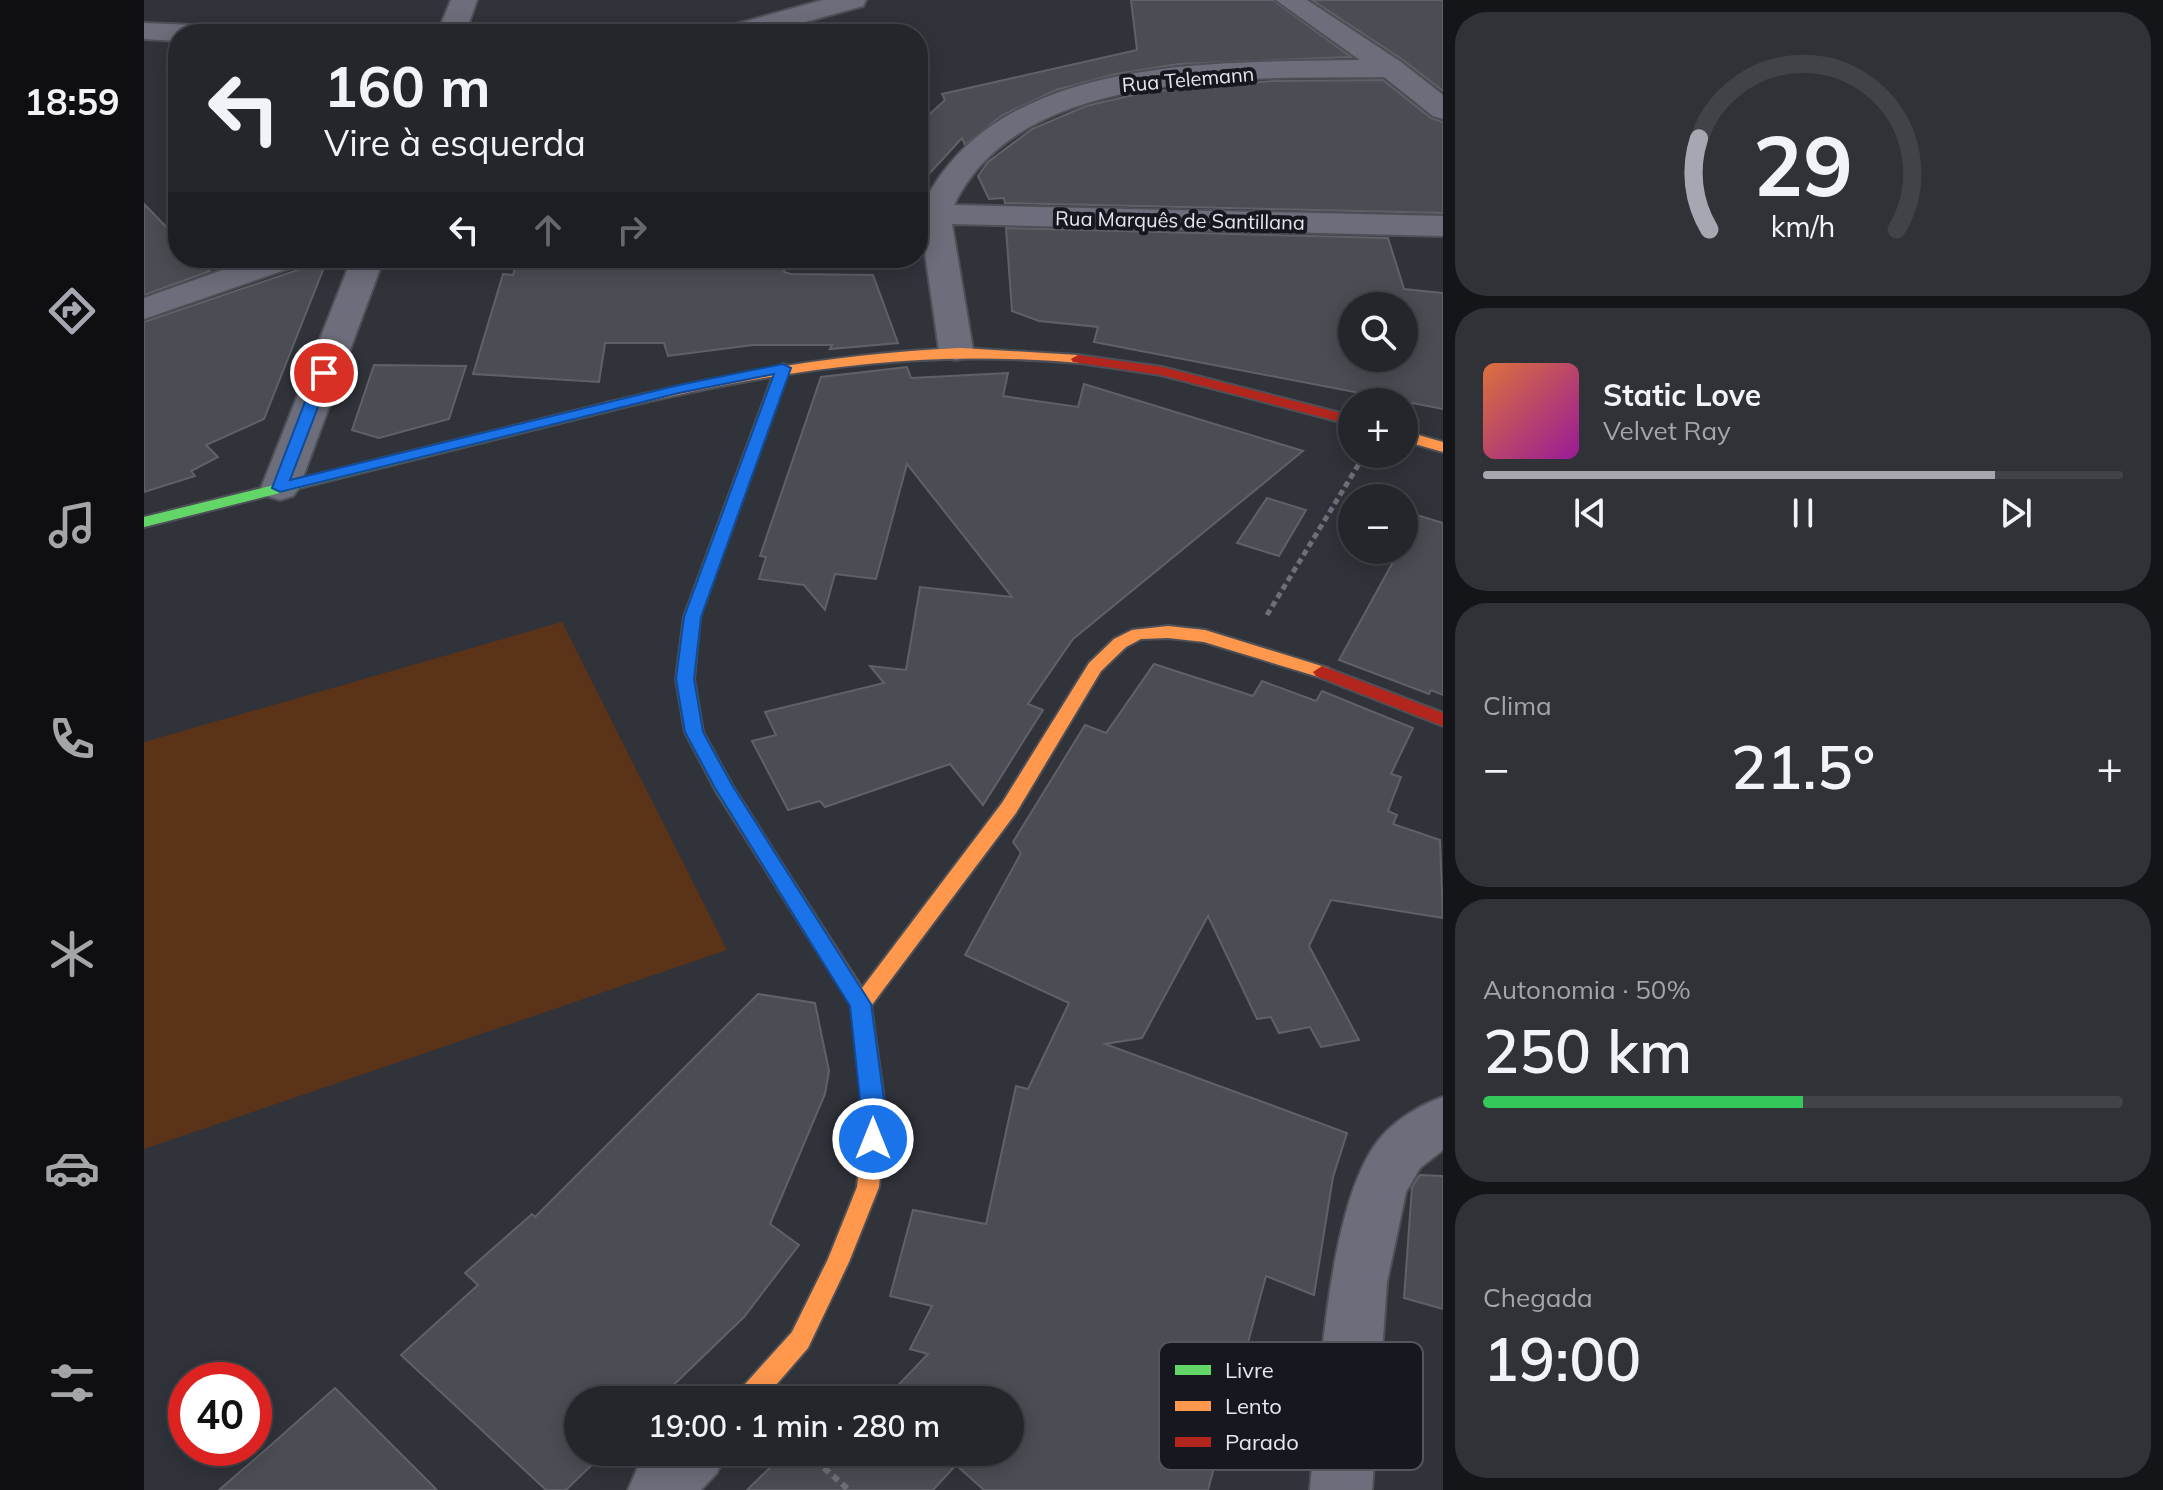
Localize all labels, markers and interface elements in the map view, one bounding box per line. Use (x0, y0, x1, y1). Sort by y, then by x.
text: 160 m (324, 51, 491, 121)
icon: left (192, 56, 296, 160)
street label: Rua Telemann (1121, 61, 1255, 97)
text: 18:59 (24, 79, 120, 124)
text: 29 (1753, 111, 1853, 216)
text: Vire à esquerda (324, 120, 586, 165)
street label: Rua Marquês de Santillana (1055, 205, 1305, 235)
icon: left (442, 208, 486, 252)
icon: ahead (526, 208, 570, 252)
icon: right (610, 208, 654, 252)
text: km/h (1771, 208, 1835, 244)
icon: directions (44, 283, 100, 339)
map controls (1338, 292, 1418, 564)
button: search (1338, 292, 1418, 372)
pin (290, 339, 358, 407)
icon: arrive (302, 351, 346, 395)
text: Static Love (1603, 376, 1761, 414)
button: + (1338, 388, 1418, 468)
text: Velvet Ray (1603, 414, 1731, 447)
button: − (1338, 484, 1418, 564)
icon: previous (1568, 491, 1612, 535)
icon: pause (1781, 491, 1825, 535)
icon: next (1994, 491, 2038, 535)
icon: music (44, 497, 100, 553)
text: Clima (1483, 689, 1552, 722)
icon: phone (44, 711, 100, 767)
text: 21.5° (1731, 729, 1875, 804)
text: − (1483, 740, 1509, 795)
text: + (2097, 740, 2123, 795)
icon: climate (44, 926, 100, 982)
text: Autonomia · 50% (1483, 973, 1691, 1006)
text: 250 km (1483, 1013, 1692, 1088)
position arrow (831, 1097, 915, 1181)
icon: car (44, 1140, 100, 1196)
text: Chegada (1483, 1281, 1593, 1314)
text: 19:00 (1483, 1321, 1641, 1396)
legend (1159, 1342, 1423, 1470)
icon: filters (44, 1355, 100, 1411)
text: Livre (1225, 1356, 1274, 1384)
speed limit sign: 40 (168, 1362, 272, 1466)
text: Lento (1225, 1392, 1282, 1420)
text: 19:00 · 1 min · 280 m (648, 1407, 940, 1445)
text: Parado (1225, 1428, 1299, 1456)

